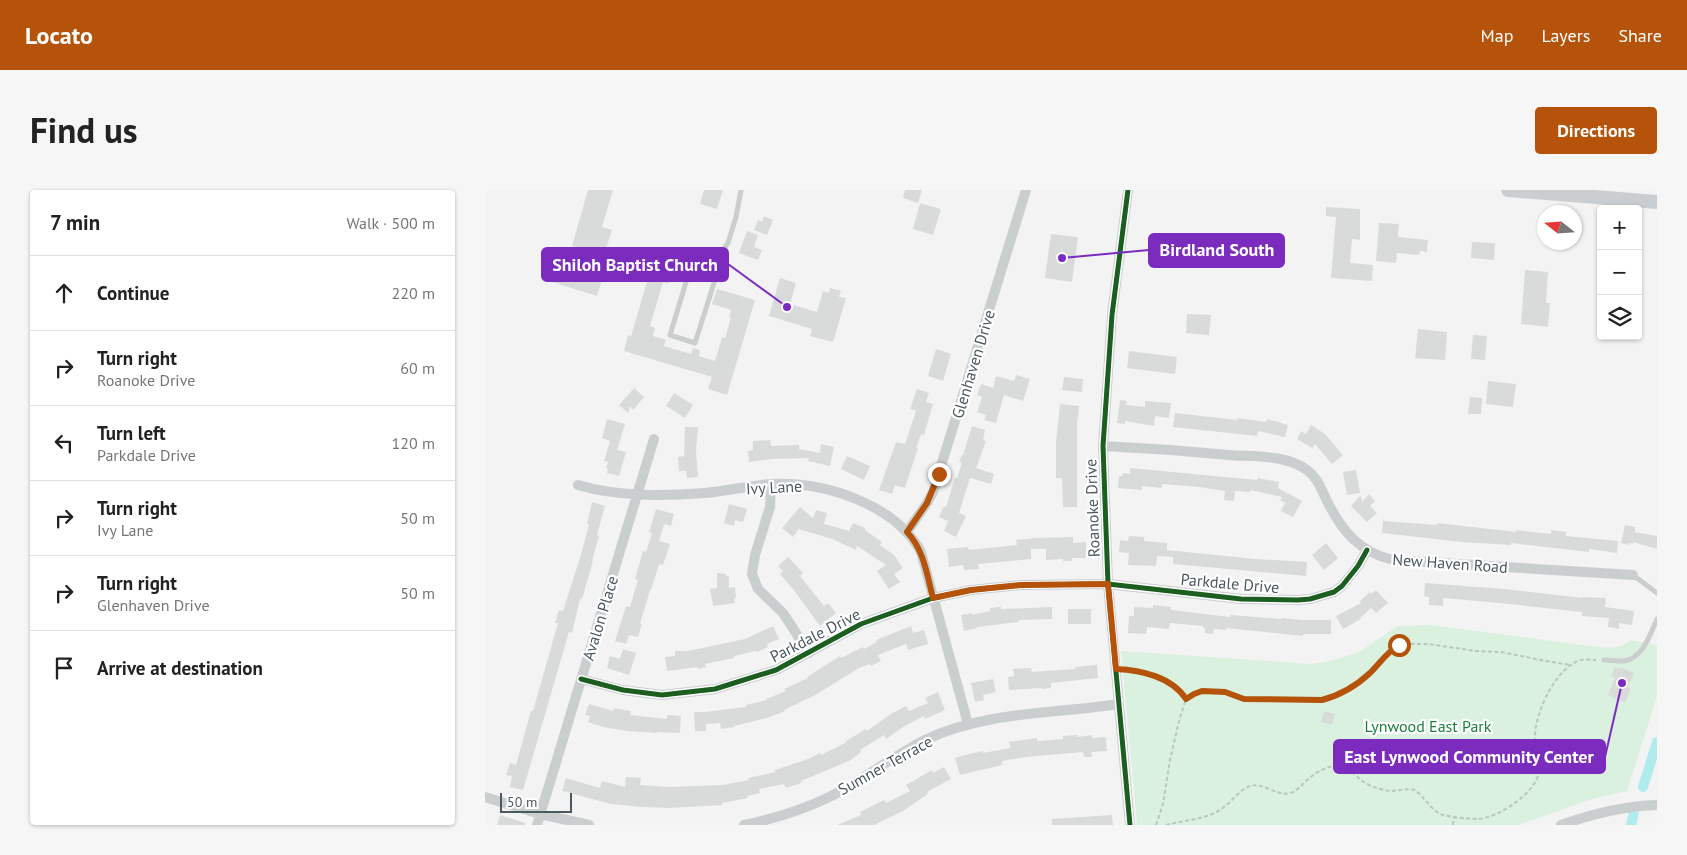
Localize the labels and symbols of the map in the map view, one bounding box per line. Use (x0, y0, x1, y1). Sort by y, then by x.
north arrow (1537, 205, 1582, 250)
callout: Birdland South (1149, 234, 1284, 267)
text: Birdland South (1160, 238, 1274, 261)
callout: Shiloh Baptist Church (542, 248, 728, 281)
text: Shiloh Baptist Church (552, 253, 718, 276)
street label: Glenhaven Drive (947, 307, 999, 421)
street label: Roanoke Drive (1080, 459, 1104, 557)
route end (928, 463, 951, 486)
street label: Ivy Lane (745, 476, 803, 498)
street label: New Haven Road (1392, 549, 1508, 577)
street label: Parkdale Drive (1180, 569, 1280, 597)
street label: Avalon Place (578, 573, 622, 663)
street label: Parkdale Drive (766, 604, 864, 666)
route start (1388, 634, 1411, 657)
park label: Lynwood East Park (1365, 716, 1492, 736)
street label: Sumner Terrace (834, 731, 936, 799)
callout: East Lynwood Community Center (1334, 740, 1605, 773)
text: East Lynwood Community Center (1344, 745, 1594, 768)
scale bar (500, 790, 573, 813)

